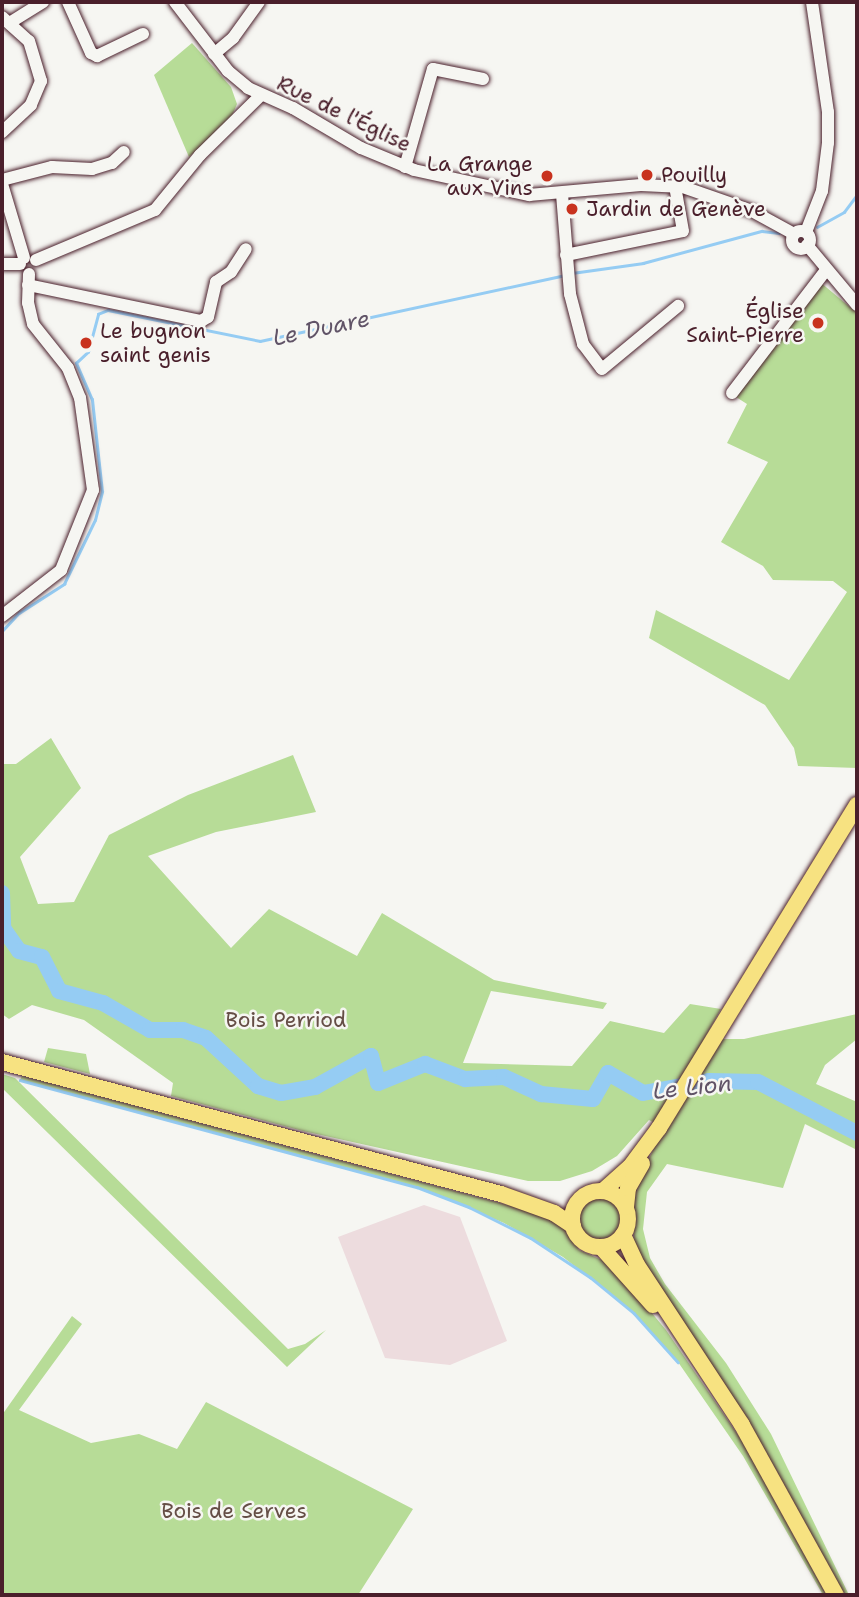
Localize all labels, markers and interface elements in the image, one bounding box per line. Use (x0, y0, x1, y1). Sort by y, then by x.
street label: Rue de l'Église (273, 71, 415, 157)
place label: La Grange aux Vins (427, 151, 533, 201)
place label: Pouilly (661, 162, 727, 188)
marker: Pouilly (639, 167, 655, 183)
marker: La Grange aux Vins (539, 168, 555, 184)
place label: Jardin de Genève (586, 196, 766, 222)
marker: Jardin de Genève (564, 201, 580, 217)
place label: Église Saint-Pierre (686, 298, 804, 348)
water label: Le Duare (270, 304, 372, 352)
marker: Église Saint-Pierre (810, 315, 826, 331)
place label: Le bugnon saint genis (100, 318, 211, 368)
marker: Le bugnon saint genis (78, 335, 94, 351)
park label: Bois Perriod (226, 1007, 346, 1033)
water label: Le Lion (651, 1069, 733, 1105)
park label: Bois de Serves (161, 1498, 307, 1524)

